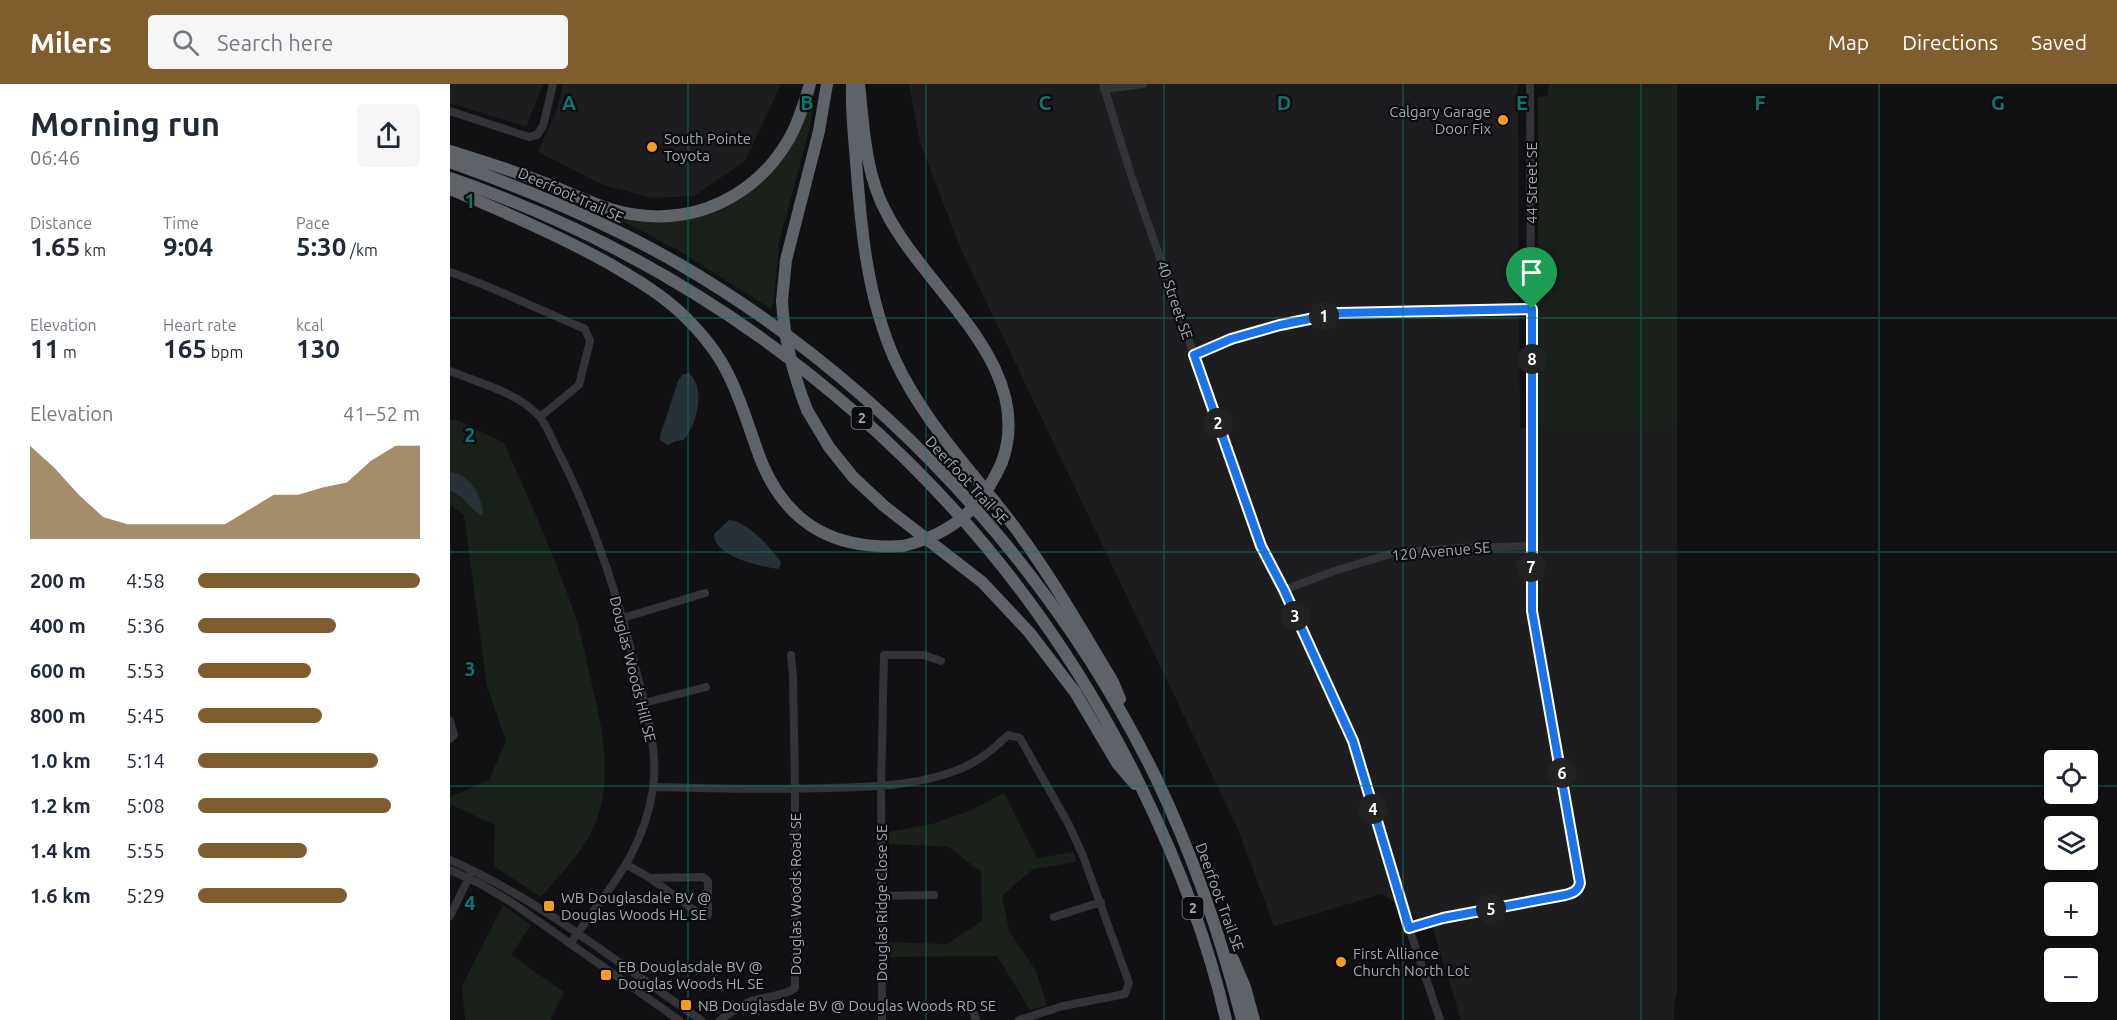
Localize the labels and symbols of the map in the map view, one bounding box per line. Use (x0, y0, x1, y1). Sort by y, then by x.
text: A (562, 91, 576, 114)
text: B (800, 91, 814, 114)
text: C (1039, 91, 1052, 114)
text: D (1277, 91, 1291, 114)
text: E (1516, 91, 1528, 114)
text: F (1754, 91, 1766, 114)
text: G (1991, 91, 2005, 114)
place label: Calgary Garage Door Fix (1389, 103, 1491, 137)
marker: Calgary Garage Door Fix (1496, 113, 1510, 127)
place label: South Pointe Toyota (664, 130, 751, 164)
marker: South Pointe Toyota (645, 140, 659, 154)
street label: 44 Street SE (1523, 142, 1540, 224)
street label: Deerfoot Trail SE (516, 164, 626, 226)
text: 1 (464, 189, 476, 212)
pin (1506, 247, 1557, 309)
street label: 40 Street SE (1154, 258, 1196, 342)
pin: 1 (1309, 301, 1339, 331)
pin: 8 (1517, 344, 1547, 374)
road number: 2 (852, 407, 872, 429)
pin: 2 (1203, 408, 1233, 438)
text: 2 (464, 423, 476, 446)
street label: Deerfoot Trail SE (922, 433, 1012, 527)
street label: 120 Avenue SE (1391, 538, 1491, 564)
pin: 7 (1516, 552, 1546, 582)
street label: Douglas Woods Hill SE (607, 594, 659, 744)
pin: 3 (1280, 601, 1310, 631)
text: 3 (464, 657, 476, 680)
pin: 6 (1547, 758, 1577, 788)
pin: 4 (1358, 794, 1388, 824)
street label: Douglas Woods Road SE (787, 813, 804, 975)
street label: Douglas Ridge Close SE (873, 825, 890, 981)
street label: Deerfoot Trail SE (1193, 841, 1247, 953)
place label: WB Douglasdale BV @ Douglas Woods HL SE (561, 889, 711, 923)
text: 4 (464, 891, 476, 914)
pin: 5 (1476, 894, 1506, 924)
road number: 2 (1182, 897, 1204, 919)
marker: WB Douglasdale BV @ Douglas Woods HL SE (542, 899, 556, 913)
place label: First Alliance Church North Lot (1353, 945, 1469, 979)
marker: First Alliance Church North Lot (1334, 955, 1348, 969)
place label: EB Douglasdale BV @ Douglas Woods HL SE (618, 958, 764, 992)
marker: EB Douglasdale BV @ Douglas Woods HL SE (599, 968, 613, 982)
place label: NB Douglasdale BV @ Douglas Woods RD SE (698, 997, 996, 1014)
marker: NB Douglasdale BV @ Douglas Woods RD SE (679, 998, 693, 1012)

